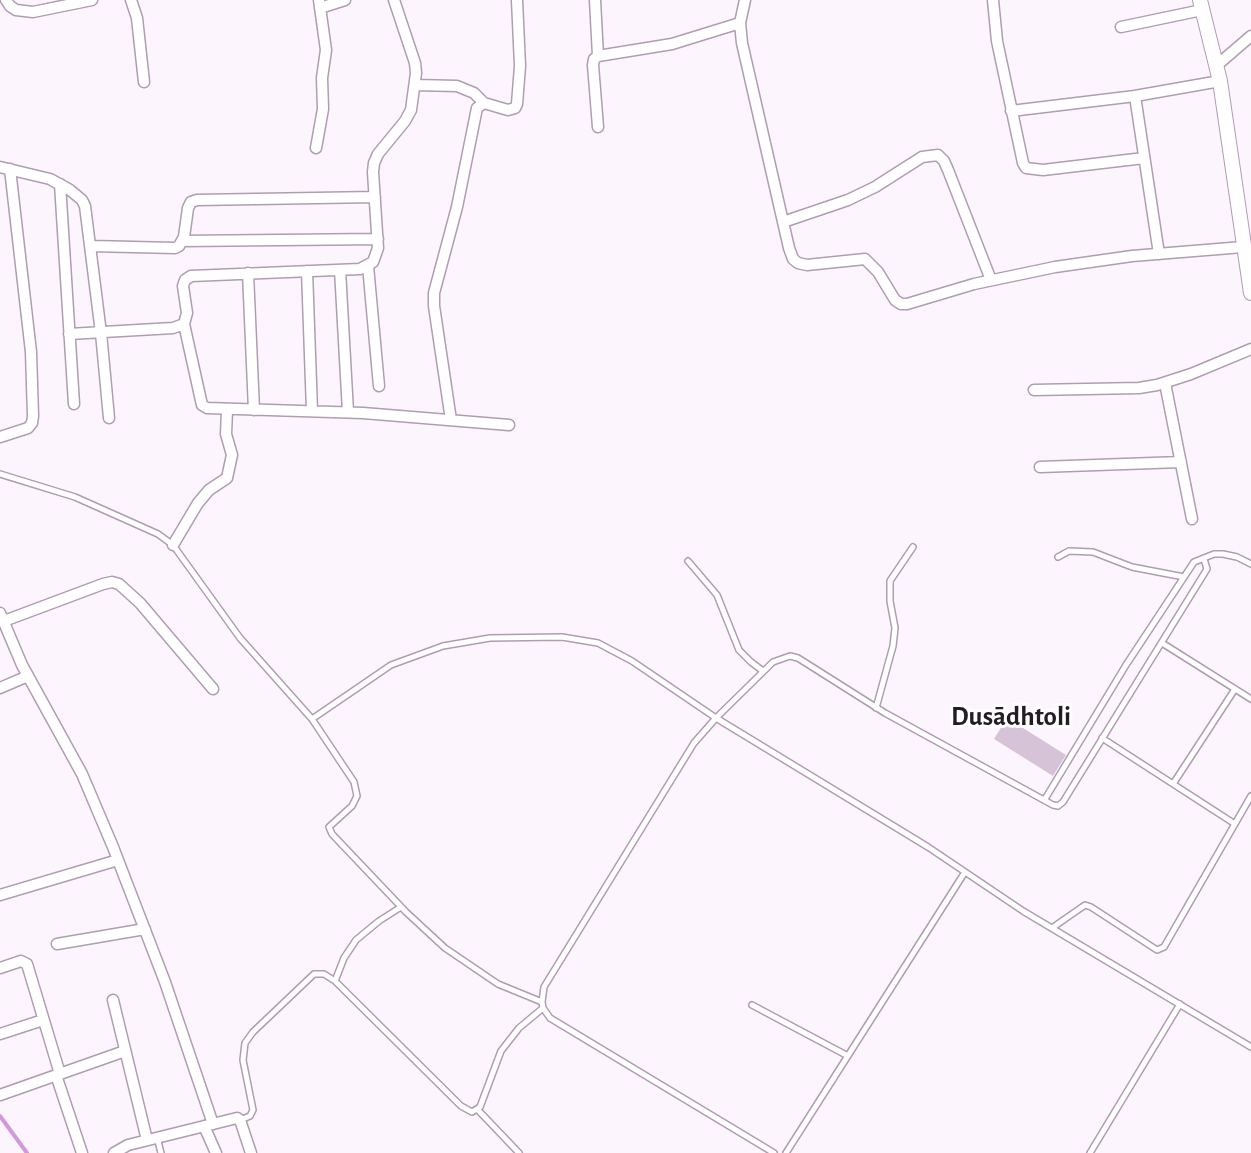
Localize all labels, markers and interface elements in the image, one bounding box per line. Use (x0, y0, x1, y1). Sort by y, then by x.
district label: Dusādhtoli (951, 701, 1071, 733)

